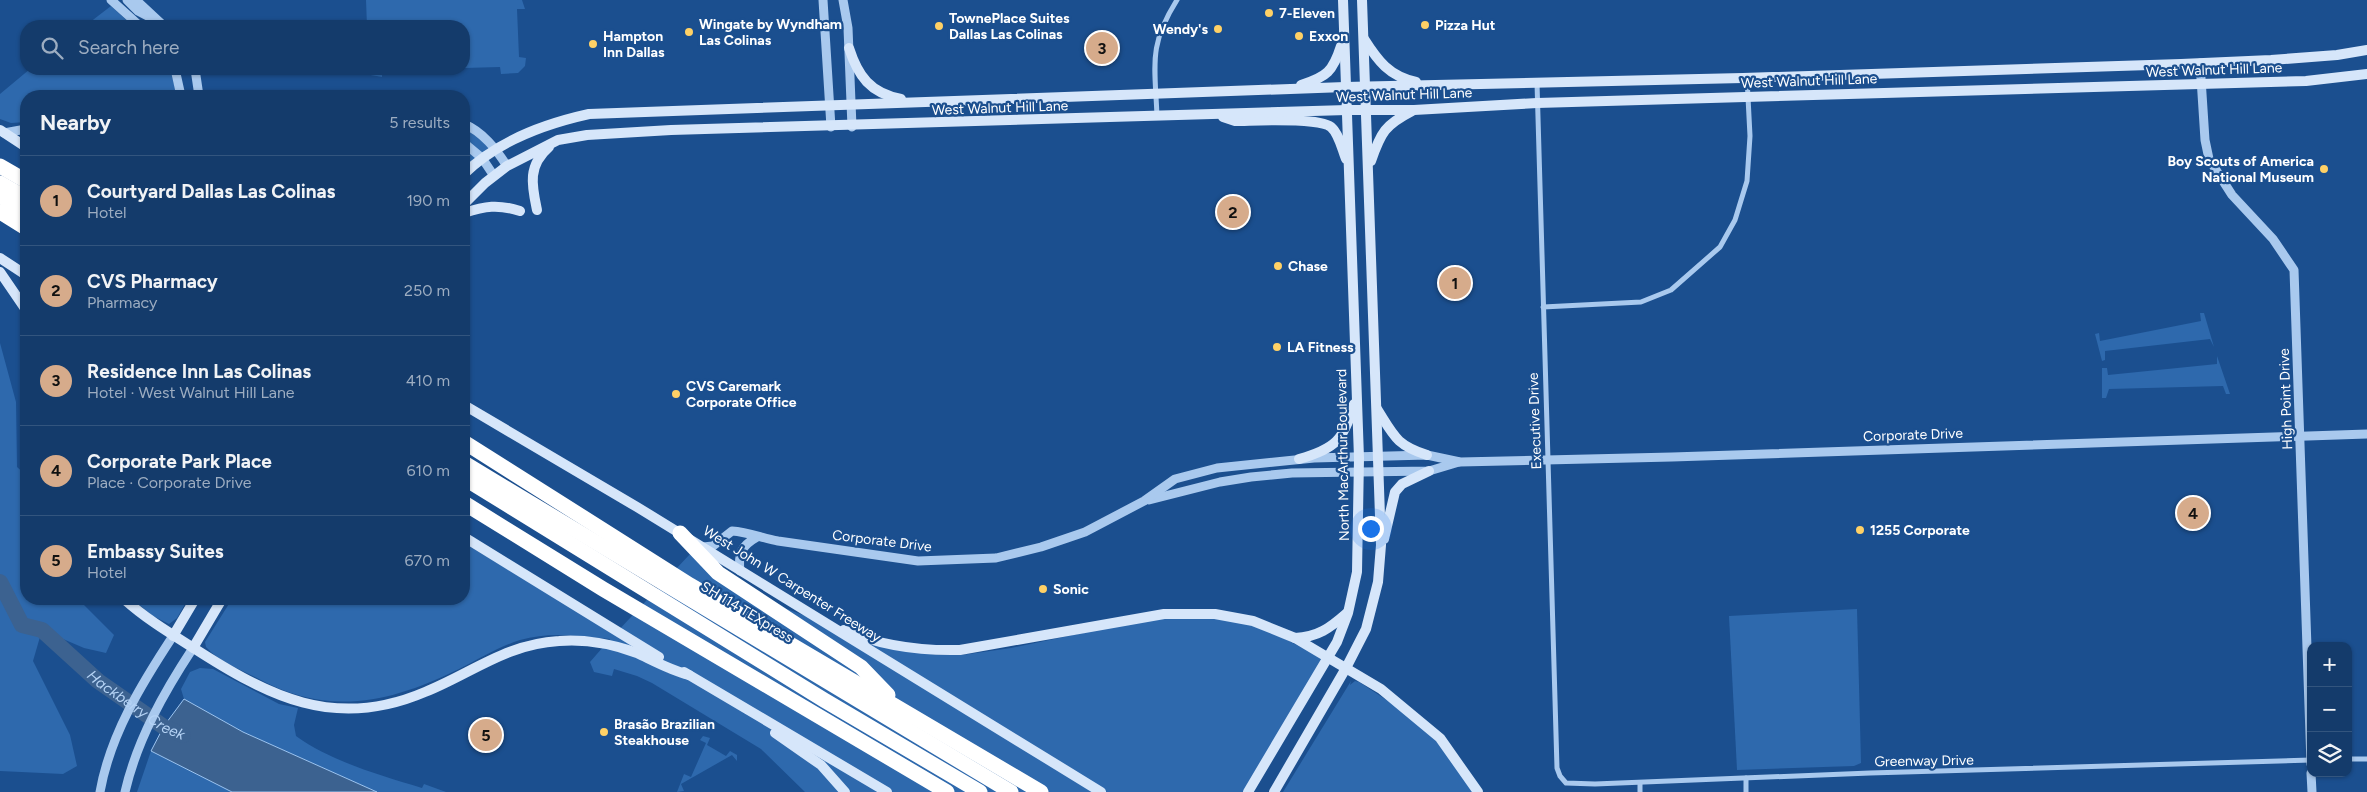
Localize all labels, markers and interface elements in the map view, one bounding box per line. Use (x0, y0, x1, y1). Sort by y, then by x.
place label: 7-Eleven (1279, 5, 1335, 22)
marker: 7-Eleven (1263, 7, 1275, 19)
place label: TownePlace Suites Dallas Las Colinas (949, 10, 1070, 43)
place label: Wingate by Wyndham Las Colinas (699, 16, 842, 49)
place label: Pizza Hut (1435, 17, 1496, 34)
marker: Pizza Hut (1419, 19, 1431, 31)
search box (20, 20, 470, 75)
marker: TownePlace Suites Dallas Las Colinas (933, 20, 945, 32)
place label: Wendy's (1153, 21, 1208, 38)
marker: Wendy's (1212, 23, 1224, 35)
marker: Wingate by Wyndham Las Colinas (683, 26, 695, 38)
place label: Hampton Inn Dallas (603, 28, 665, 61)
place label: Exxon (1309, 28, 1348, 45)
pin: 3 (1086, 29, 1118, 67)
marker: Exxon (1293, 30, 1305, 42)
icon: search (38, 34, 66, 62)
text: Search here (78, 36, 180, 59)
marker: Hampton Inn Dallas (587, 38, 599, 50)
street label: West Walnut Hill Lane (2145, 59, 2283, 81)
street label: West Walnut Hill Lane (1740, 70, 1878, 92)
street label: West Walnut Hill Lane (1335, 84, 1473, 106)
street label: West Walnut Hill Lane (931, 97, 1069, 119)
text: Nearby (40, 110, 111, 135)
text: 5 results (389, 113, 450, 132)
place label: Boy Scouts of America National Museum (2167, 153, 2314, 186)
marker: Boy Scouts of America National Museum (2318, 163, 2330, 175)
text: Courtyard Dallas Las Colinas (87, 180, 335, 203)
text: 1 (53, 191, 59, 210)
text: 190 m (407, 191, 450, 210)
pin: 2 (1217, 193, 1249, 231)
text: Hotel (87, 203, 127, 222)
place label: Chase (1288, 258, 1328, 275)
marker: Chase (1272, 260, 1284, 272)
pin: 1 (1439, 264, 1471, 302)
text: CVS Pharmacy (87, 270, 218, 293)
text: 2 (51, 281, 61, 300)
text: 250 m (404, 281, 450, 300)
text: Pharmacy (87, 293, 157, 312)
place label: LA Fitness (1287, 339, 1354, 356)
marker: LA Fitness (1271, 341, 1283, 353)
street label: High Point Drive (2276, 348, 2296, 450)
text: Residence Inn Las Colinas (87, 360, 311, 383)
street label: North MacArthur Boulevard (1333, 369, 1353, 541)
text: 3 (52, 371, 60, 390)
text: 410 m (406, 371, 450, 390)
street label: Executive Drive (1525, 372, 1545, 470)
place label: CVS Caremark Corporate Office (686, 378, 797, 411)
text: Hotel · West Walnut Hill Lane (87, 383, 295, 402)
marker: CVS Caremark Corporate Office (670, 388, 682, 400)
street label: Corporate Drive (1863, 425, 1964, 445)
text: Corporate Park Place (87, 450, 272, 473)
text: 4 (51, 461, 61, 480)
text: 610 m (407, 461, 450, 480)
text: Place · Corporate Drive (87, 473, 252, 492)
pin: 4 (2177, 494, 2209, 532)
your location (1358, 516, 1384, 542)
street label: West John W Carpenter Freeway (700, 522, 885, 646)
place label: 1255 Corporate (1870, 522, 1970, 539)
marker: 1255 Corporate (1854, 524, 1866, 536)
street label: Corporate Drive (831, 526, 933, 556)
text: Embassy Suites (87, 540, 224, 563)
text: 5 (51, 551, 61, 570)
text: 670 m (405, 551, 450, 570)
text: Hotel (87, 563, 127, 582)
street label: SH 114 TEXpress (698, 578, 796, 646)
place label: Sonic (1053, 581, 1089, 598)
marker: Sonic (1037, 583, 1049, 595)
map controls (2307, 642, 2352, 777)
button: + (2307, 642, 2352, 687)
water label: Hackberry Creek (83, 666, 188, 744)
button: − (2307, 687, 2352, 732)
pin: 5 (470, 716, 502, 754)
place label: Brasão Brazilian Steakhouse (614, 716, 715, 749)
marker: Brasão Brazilian Steakhouse (598, 726, 610, 738)
button: layers (2307, 732, 2352, 777)
street label: Greenway Drive (1874, 752, 1974, 770)

